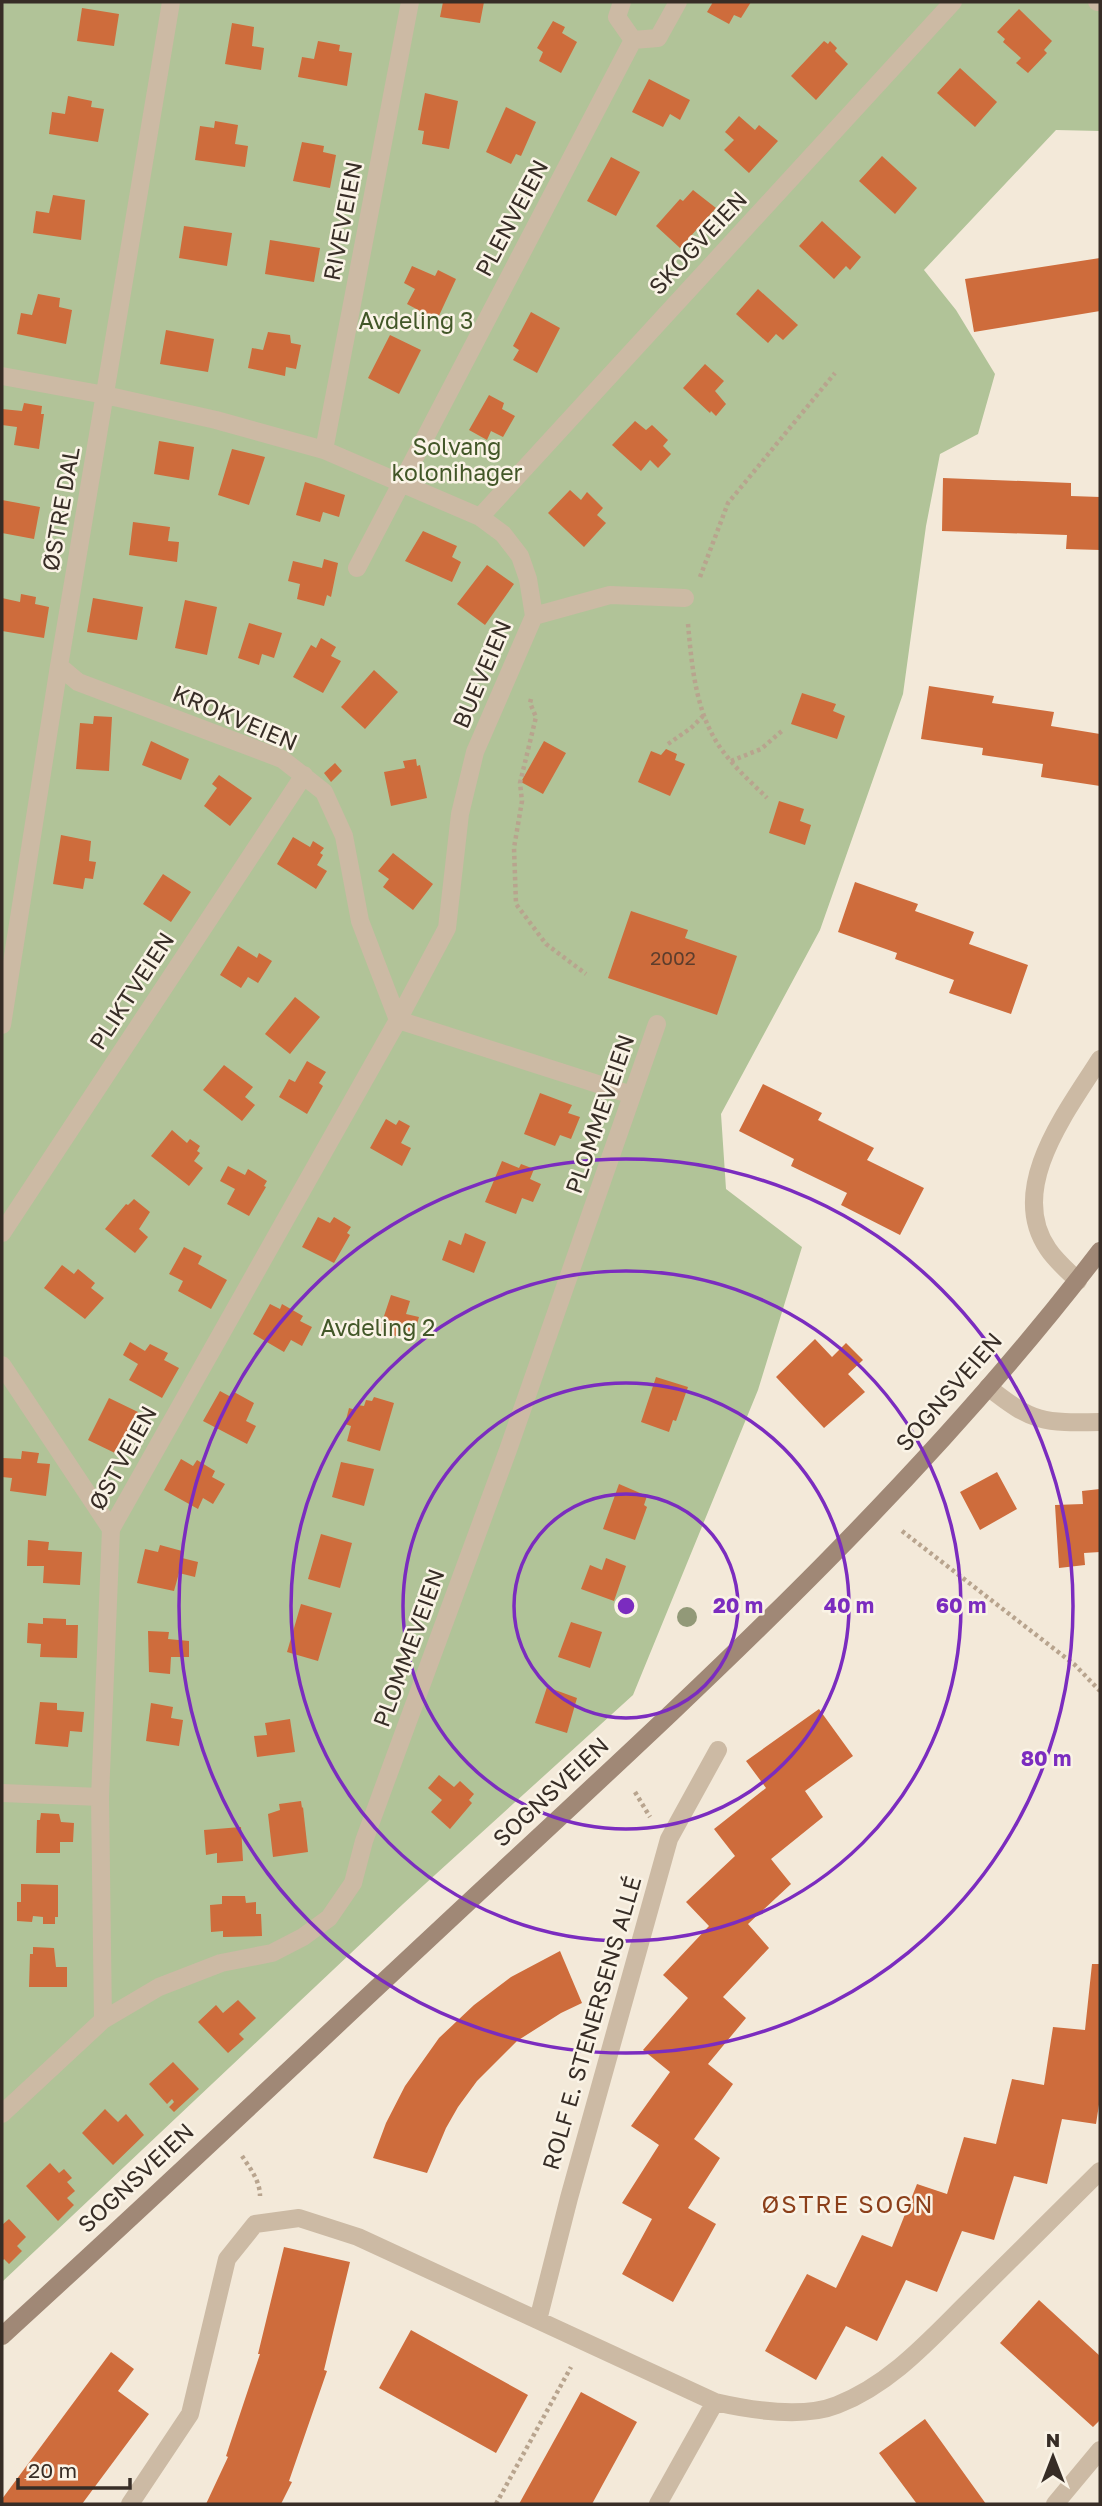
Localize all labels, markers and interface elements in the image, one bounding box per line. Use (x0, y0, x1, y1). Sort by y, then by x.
street label: PLENVEIEN (469, 155, 553, 281)
street label: RIVEVEIEN (317, 159, 367, 283)
street label: SKOGVEIEN (642, 185, 752, 300)
park label: Avdeling 3 (359, 306, 473, 334)
park label: Solvang kolonihager (391, 432, 523, 486)
street label: ØSTRE DAL (35, 445, 85, 573)
street label: BUEVEIEN (446, 615, 516, 732)
street label: KROKVEIEN (169, 678, 302, 756)
street label: PLIKTVEIEN (83, 926, 179, 1054)
house number: 2002 (650, 946, 696, 969)
street label: PLOMMEVEIEN (559, 1031, 639, 1197)
park label: Avdeling 2 (321, 1313, 435, 1341)
street label: SOGNSVEIEN (889, 1326, 1007, 1456)
street label: ØSTVEIEN (82, 1401, 162, 1514)
street label: PLOMMEVEIEN (366, 1565, 450, 1731)
text: 20 m (713, 1592, 763, 1618)
text: 40 m (824, 1592, 874, 1618)
text: 60 m (936, 1592, 986, 1618)
centre of rings (614, 1594, 638, 1618)
street label: SOGNSVEIEN (487, 1731, 614, 1852)
text: 80 m (1021, 1745, 1071, 1771)
street label: ROLF E. STENERSENS ALLÉ (536, 1873, 646, 2173)
street label: SOGNSVEIEN (72, 2117, 199, 2238)
district label: ØSTRE SOGN (762, 2189, 935, 2218)
north arrow (1018, 2422, 1088, 2492)
text: N (1046, 2428, 1060, 2451)
scale bar (18, 2446, 130, 2490)
text: 20 m (28, 2457, 77, 2483)

